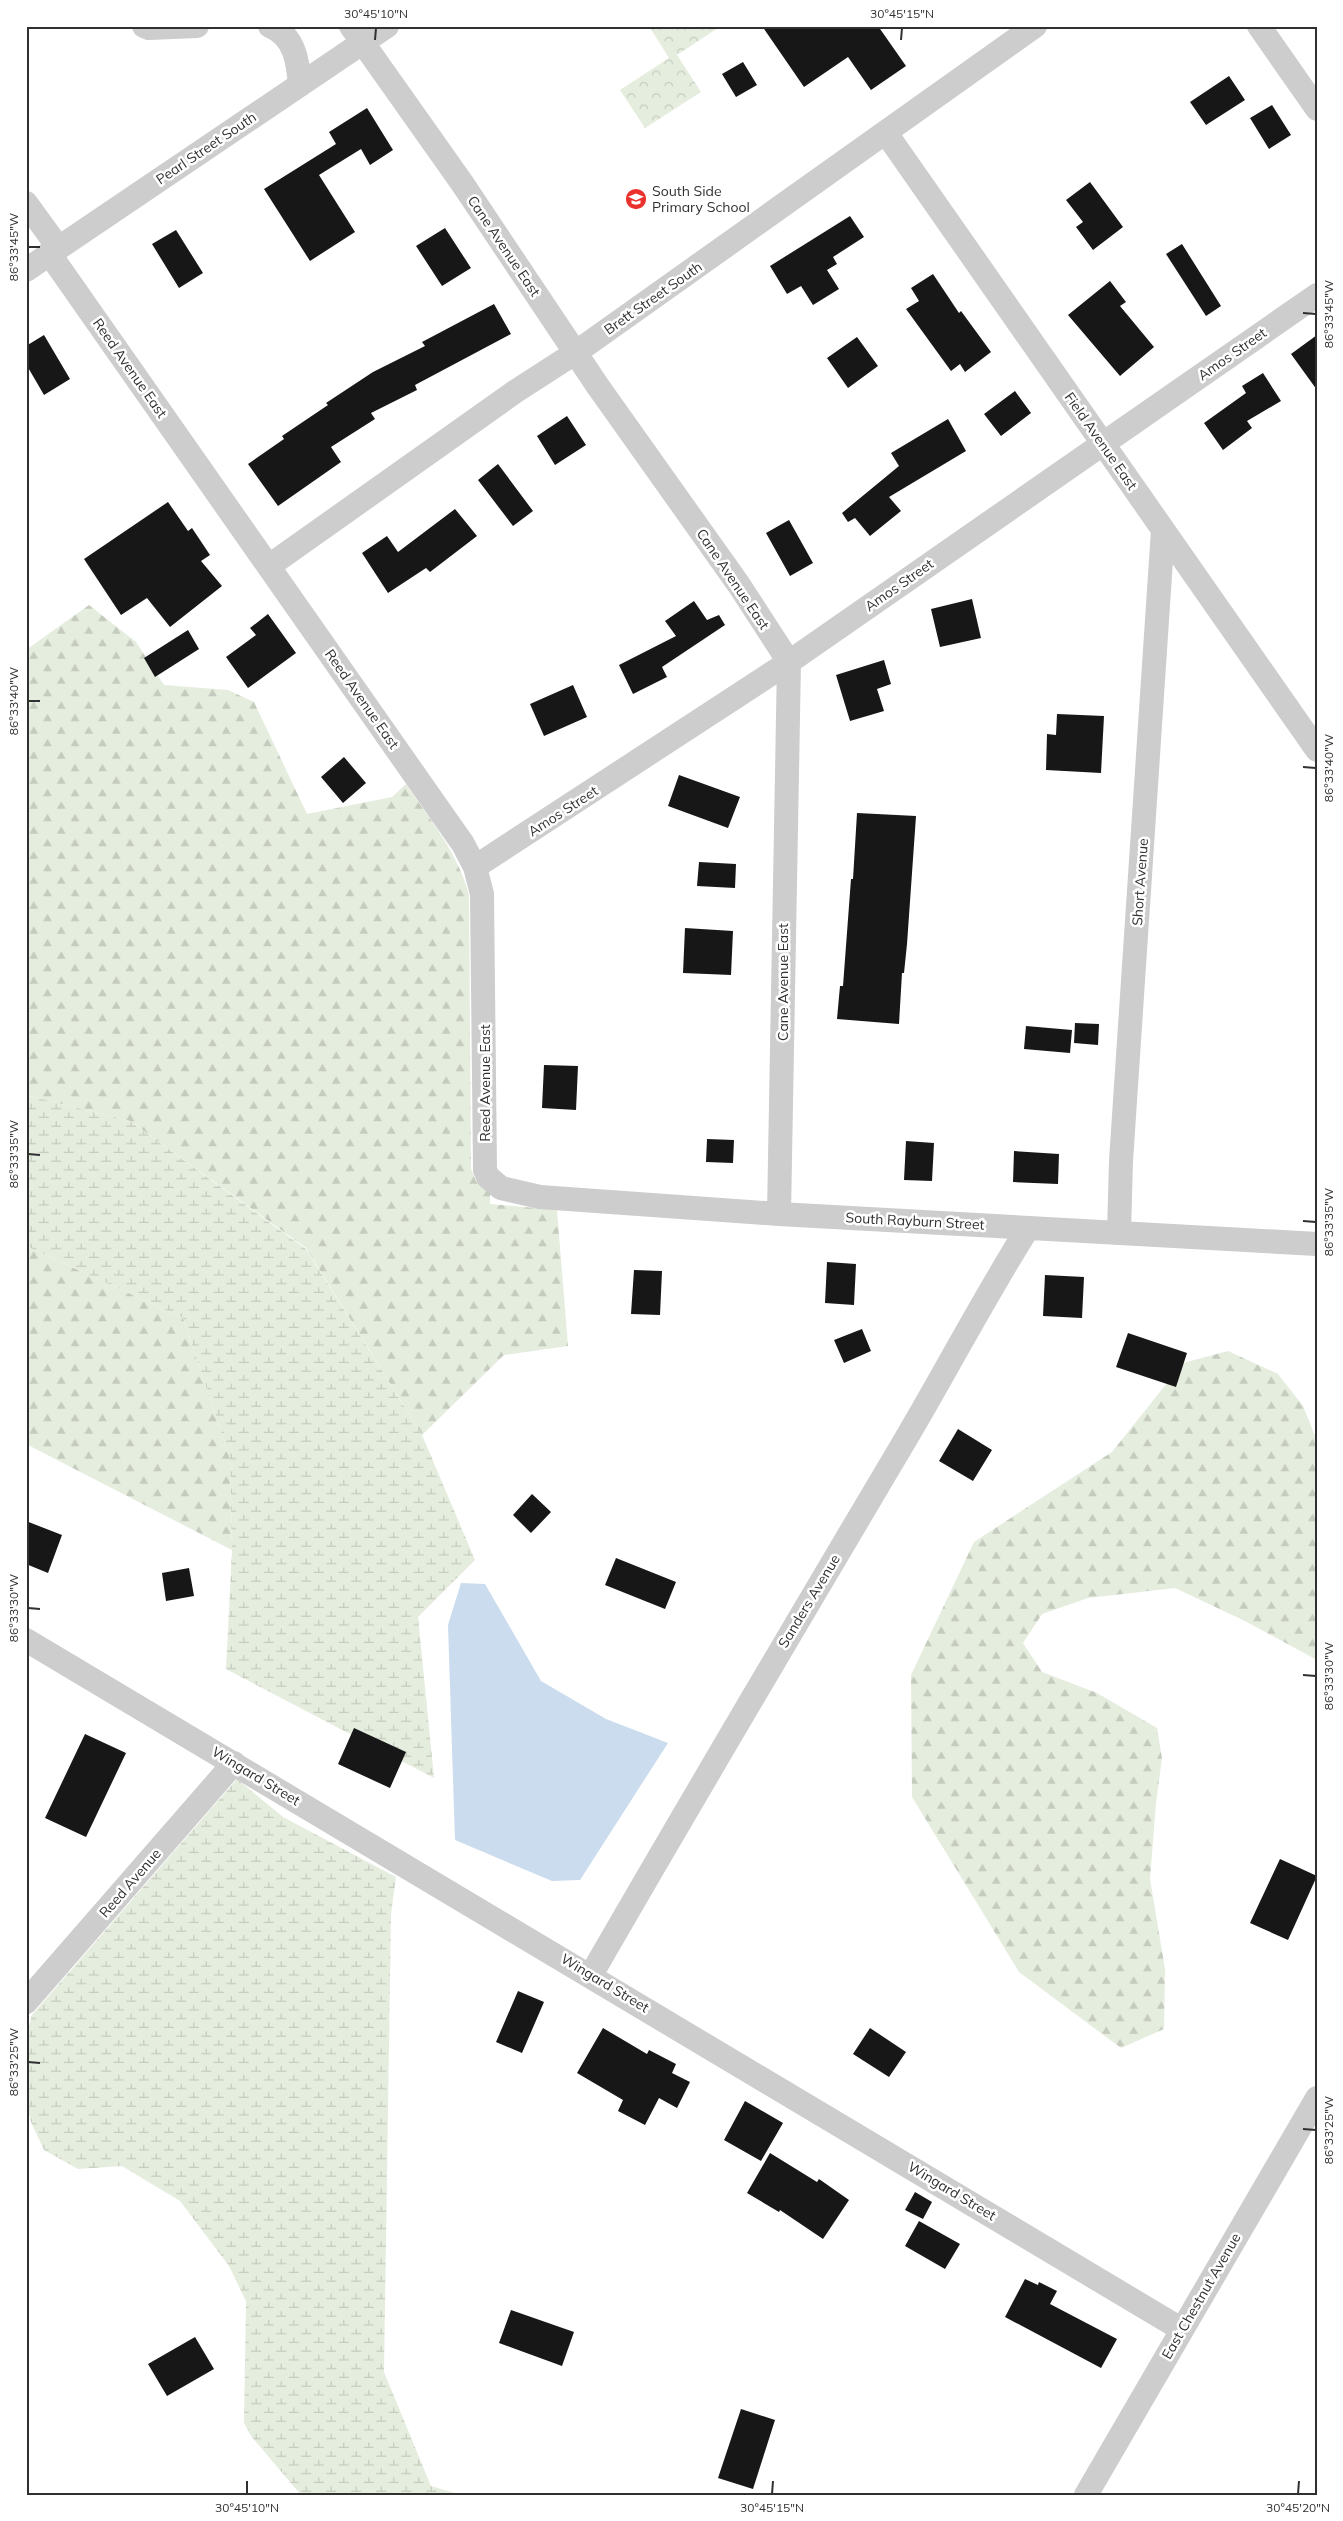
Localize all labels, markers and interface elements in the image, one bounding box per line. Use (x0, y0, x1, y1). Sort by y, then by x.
text: 30°45'10"N (344, 6, 408, 21)
text: 30°45'15"N (870, 6, 934, 21)
street label: Pearl Street South (152, 108, 260, 188)
place label: South Side Primary School (652, 182, 750, 216)
school or university icon: South Side Primary School (624, 187, 648, 211)
street label: Cane Avenue East (464, 192, 544, 300)
text: 86°33'45"W (6, 213, 21, 281)
street label: Brett Street South (600, 257, 706, 339)
text: 86°33'45"W (1321, 280, 1336, 348)
street label: Reed Avenue East (89, 315, 171, 421)
street label: Amos Street (1194, 324, 1270, 384)
street label: Field Avenue East (1061, 389, 1141, 493)
street label: Cane Avenue East (693, 525, 773, 633)
street label: Amos Street (861, 555, 937, 615)
street label: Reed Avenue East (321, 646, 403, 752)
text: 86°33'40"W (6, 667, 21, 735)
text: 86°33'40"W (1321, 734, 1336, 802)
street label: Amos Street (525, 782, 601, 840)
street label: Short Avenue (1128, 838, 1152, 926)
street label: Cane Avenue East (774, 923, 792, 1041)
street label: Reed Avenue East (476, 1024, 494, 1142)
text: 86°33'35"W (6, 1120, 21, 1188)
text: 86°33'35"W (1321, 1188, 1336, 1256)
street label: South Rayburn Street (845, 1208, 985, 1234)
street label: Sanders Avenue (774, 1551, 844, 1651)
text: 86°33'30"W (6, 1574, 21, 1642)
text: 86°33'30"W (1321, 1642, 1336, 1710)
street label: Wingard Street (209, 1743, 303, 1809)
street label: Reed Avenue (95, 1845, 165, 1921)
street label: Wingard Street (558, 1950, 652, 2016)
text: 86°33'25"W (6, 2028, 21, 2096)
text: 86°33'25"W (1321, 2096, 1336, 2164)
street label: Wingard Street (905, 2158, 999, 2224)
street label: East Chestnut Avenue (1158, 2230, 1244, 2362)
text: 30°45'10"N (215, 2500, 279, 2515)
text: 30°45'15"N (740, 2500, 804, 2515)
text: 30°45'20"N (1266, 2500, 1330, 2515)

